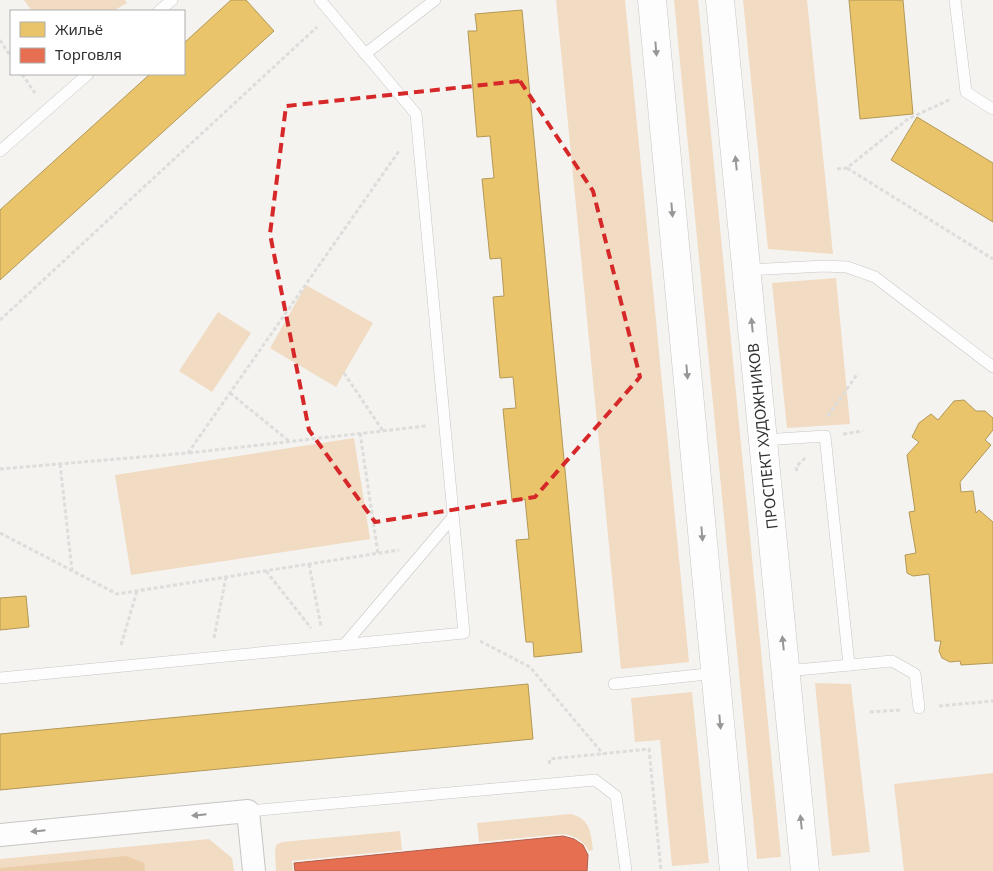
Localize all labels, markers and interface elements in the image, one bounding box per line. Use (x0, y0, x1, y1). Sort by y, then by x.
legend (10, 10, 185, 75)
text: Жильё (55, 19, 103, 39)
one-way arrow (653, 41, 661, 57)
text: Торговля (55, 44, 122, 64)
one-way arrow (732, 155, 740, 171)
one-way arrow (668, 203, 676, 219)
one-way arrow (748, 317, 756, 333)
street label: ПРОСПЕКТ ХУДОЖНИКОВ (742, 342, 782, 530)
one-way arrow (683, 364, 691, 380)
one-way arrow (699, 526, 707, 542)
one-way arrow (779, 635, 787, 651)
one-way arrow (716, 714, 724, 730)
one-way arrow (191, 812, 207, 820)
one-way arrow (797, 814, 805, 830)
one-way arrow (29, 827, 45, 835)

